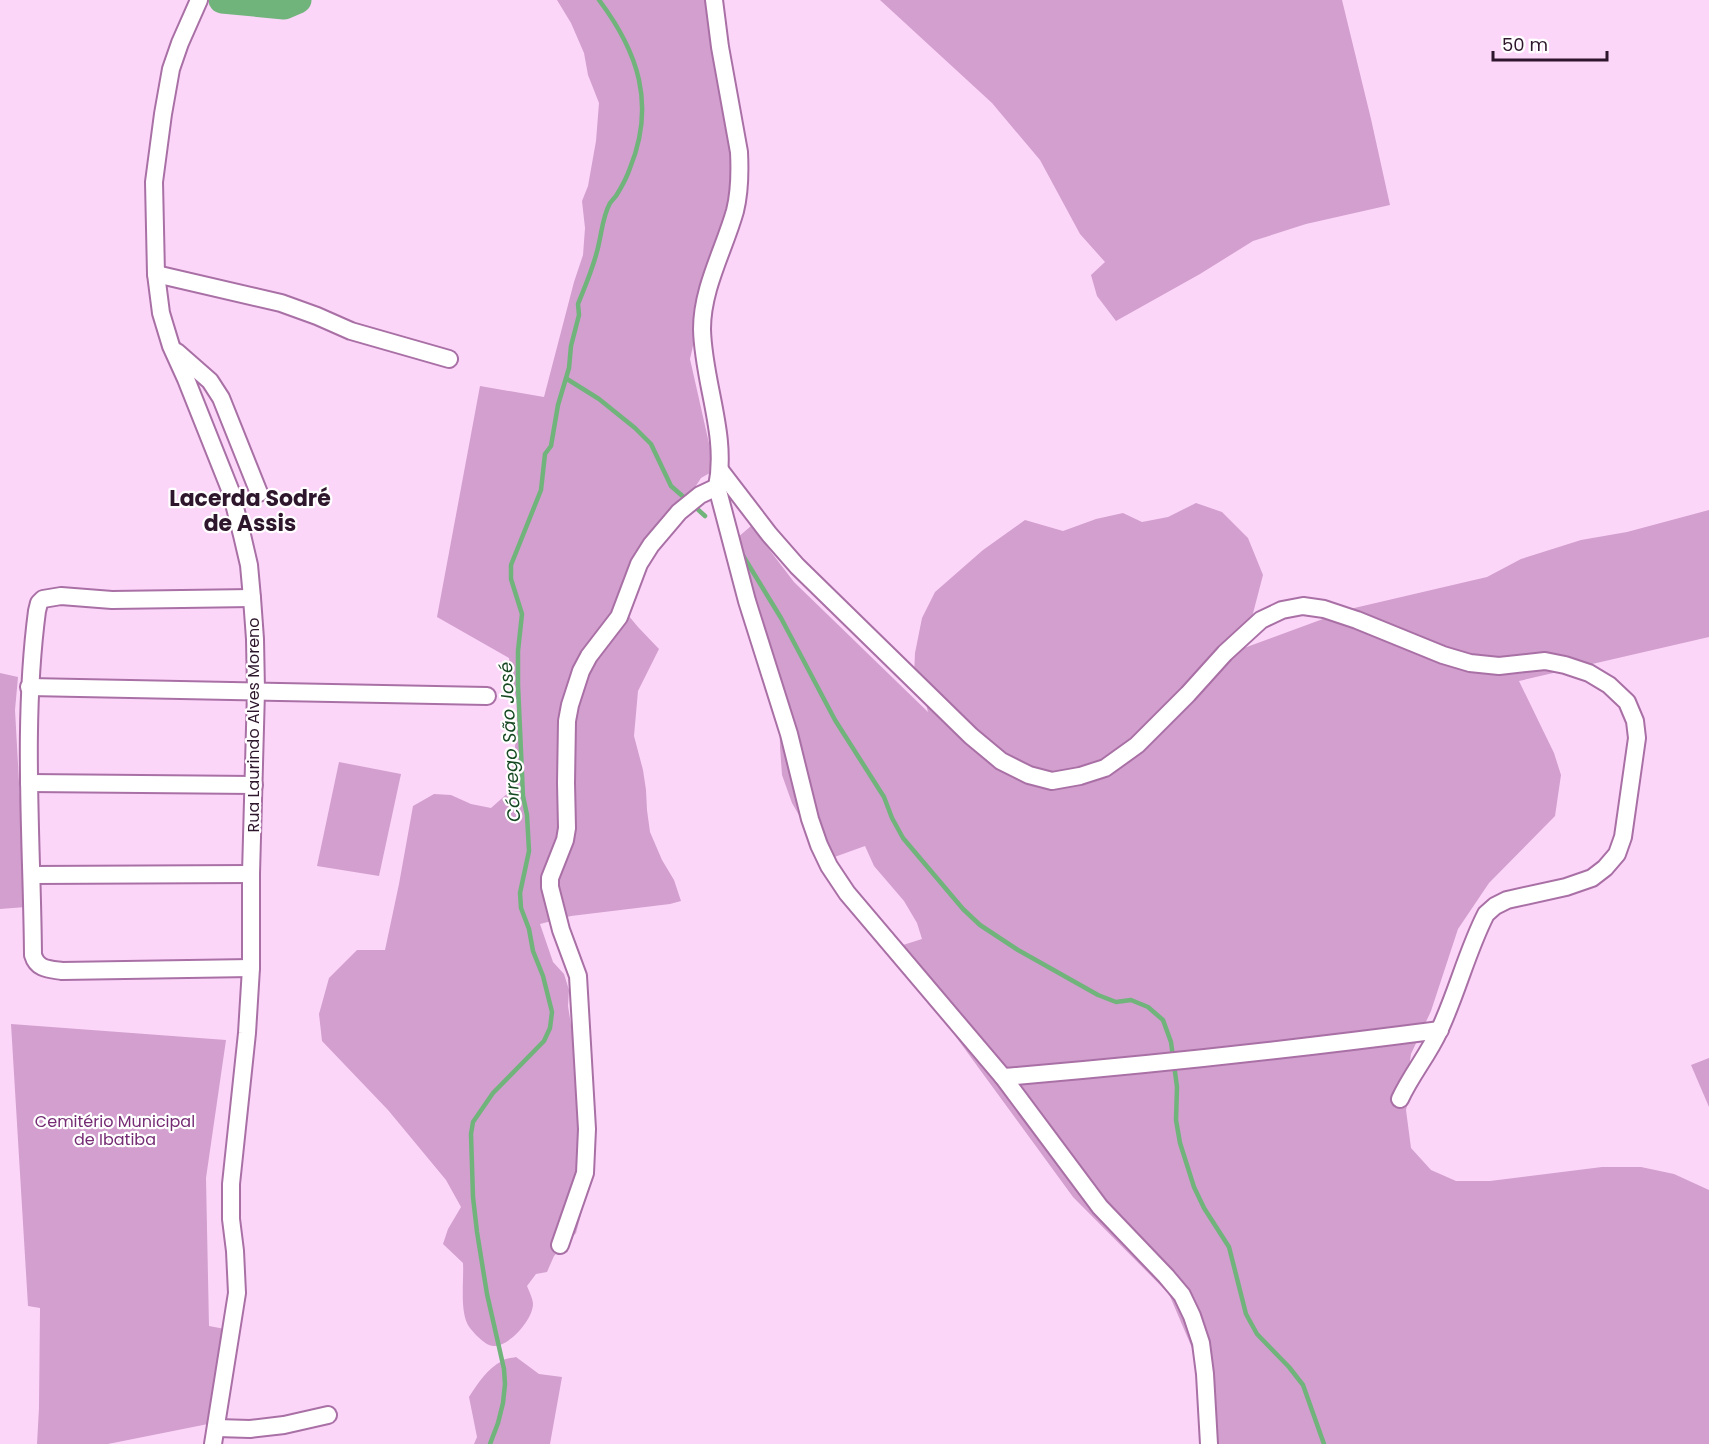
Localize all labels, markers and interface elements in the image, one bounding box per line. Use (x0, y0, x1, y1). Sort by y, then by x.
scale bar (1493, 24, 1607, 62)
text: 50 m (1502, 32, 1548, 57)
district label: Lacerda Sodré de Assis (169, 483, 331, 539)
street label: Rua Laurindo Alves Moreno (242, 617, 265, 833)
water label: Córrego São José (493, 661, 526, 823)
park label: Cemitério Municipal de Ibatiba (35, 1110, 195, 1151)

